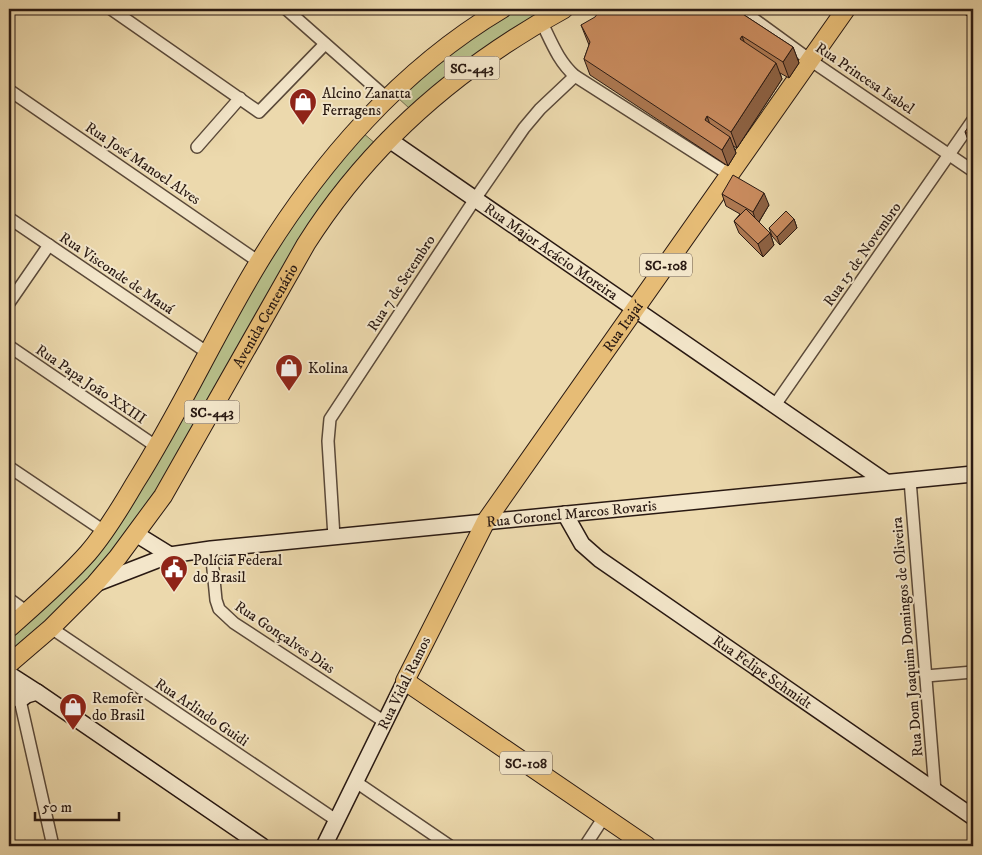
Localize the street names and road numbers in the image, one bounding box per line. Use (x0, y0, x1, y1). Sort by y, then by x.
street label: Rua Princesa Isabel (812, 38, 918, 119)
road number: SC-443 (444, 56, 500, 80)
street label: Rua José Manoel Alves (81, 118, 204, 209)
street label: Rua 15 de Novembro (819, 198, 905, 310)
street label: Rua Major Acácio Moreira (480, 199, 622, 305)
street label: Rua Visconde de Mauá (56, 228, 178, 319)
street label: Rua 7 de Setembro (363, 232, 440, 335)
road number: SC-108 (640, 254, 692, 276)
street label: Avenida Centenário (229, 261, 303, 372)
street label: Rua Itajaí (599, 297, 648, 356)
street label: Rua Papa João XXIII (32, 340, 150, 428)
road number: SC-443 (184, 401, 240, 424)
street label: Rua Coronel Marcos Rovaris (485, 496, 657, 532)
street label: Rua Dom Joaquim Domingos de Oliveira (887, 516, 927, 758)
street label: Rua Gonçalves Dias (231, 597, 339, 678)
street label: Rua Felipe Schmidt (709, 631, 816, 713)
street label: Rua Vidal Ramos (374, 633, 435, 733)
street label: Rua Arlindo Guidi (151, 674, 252, 751)
road number: SC-108 (500, 751, 552, 774)

